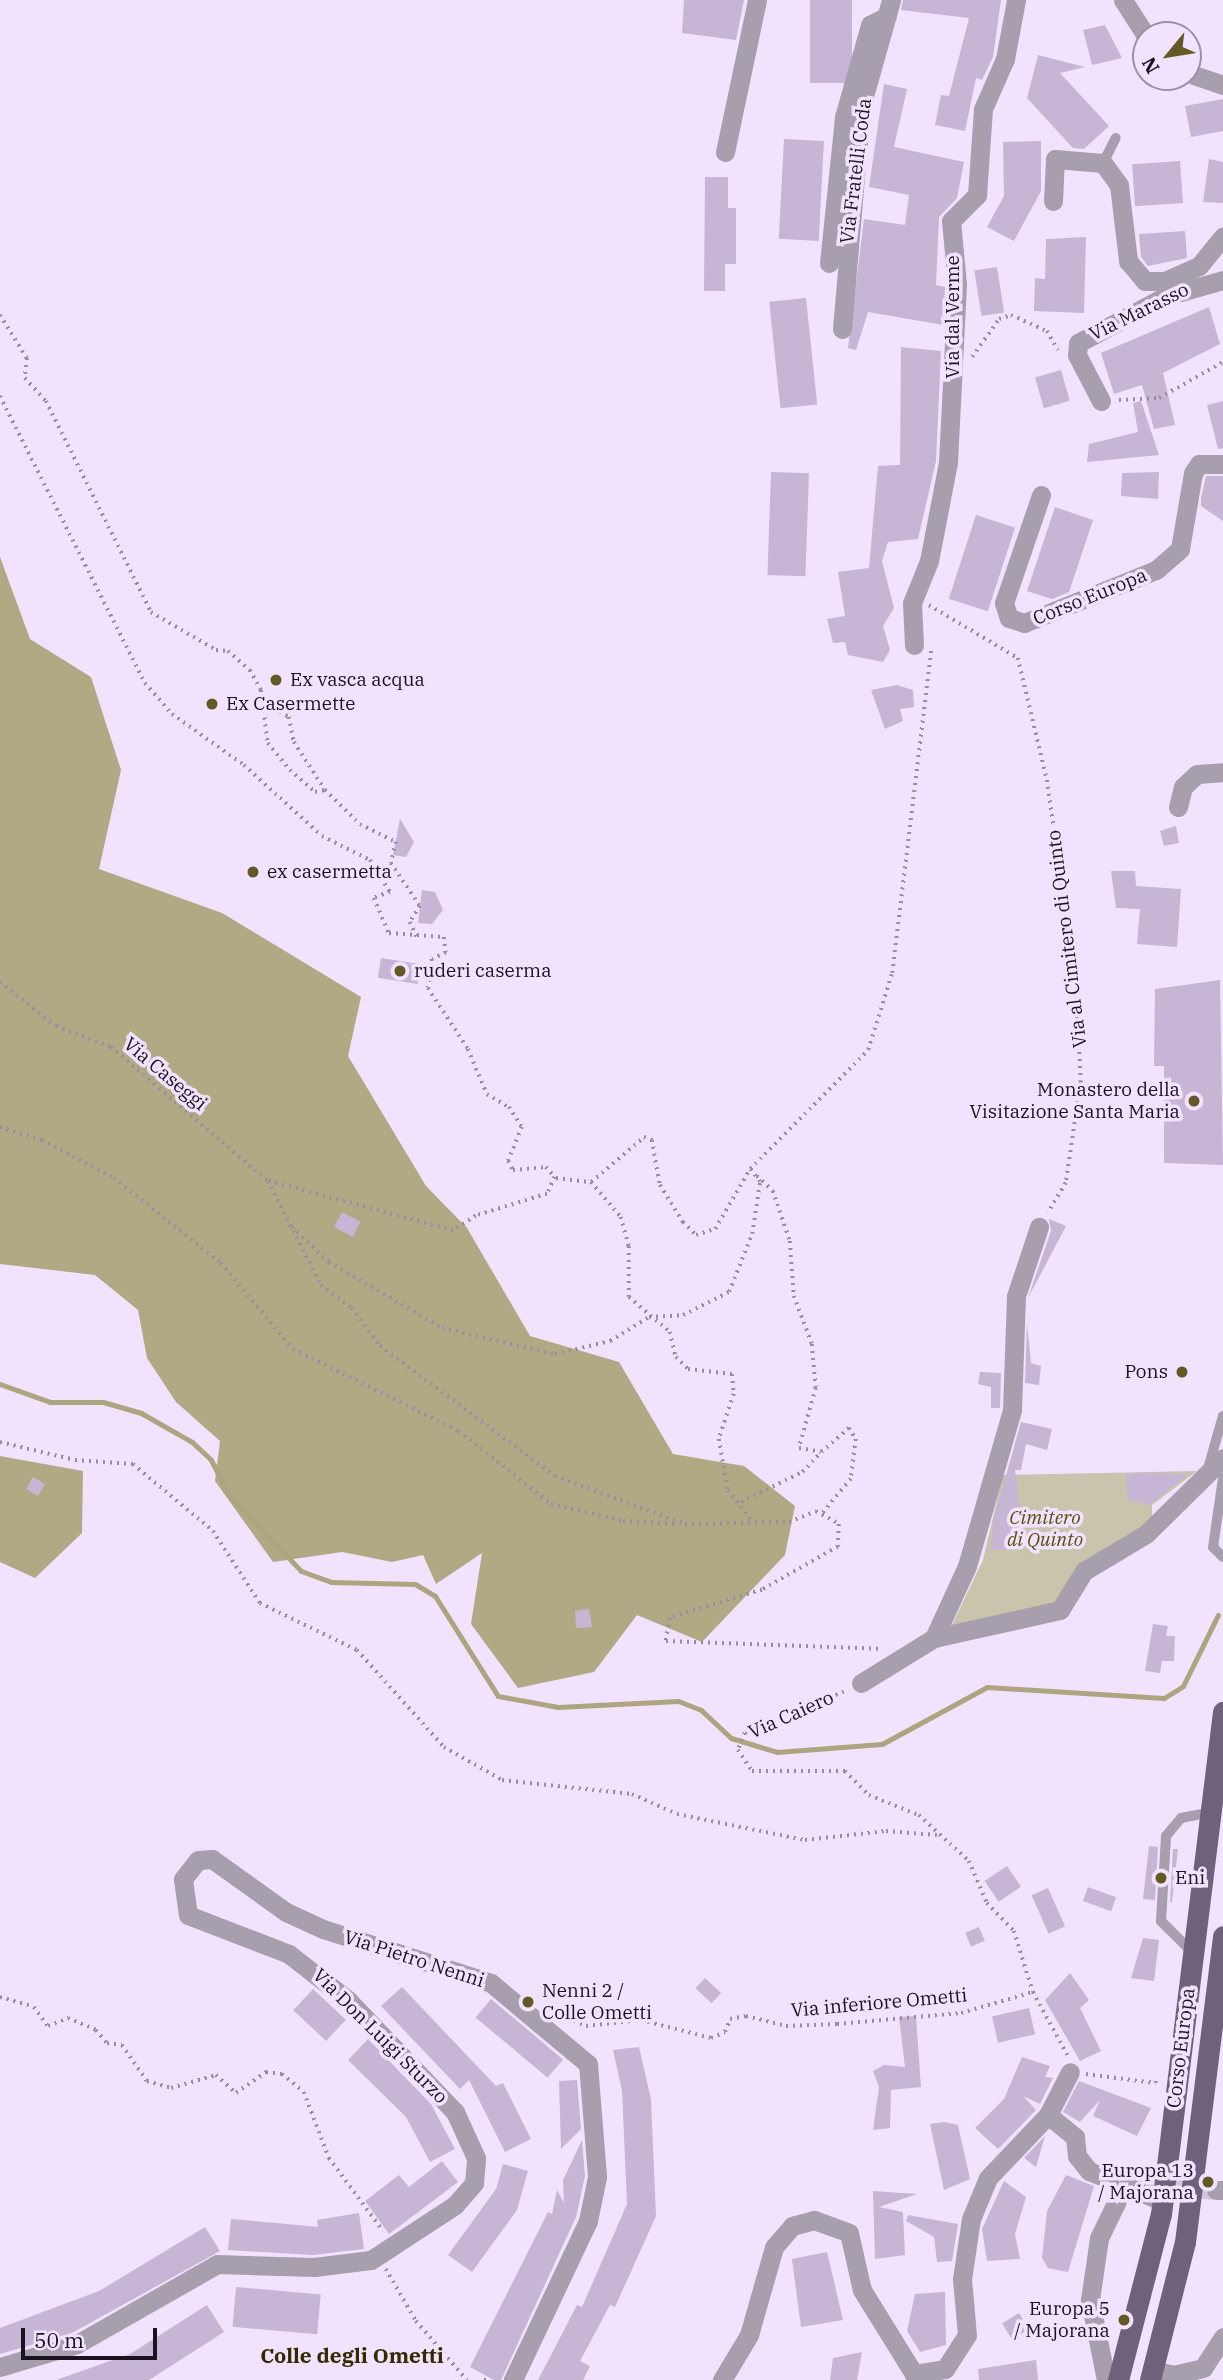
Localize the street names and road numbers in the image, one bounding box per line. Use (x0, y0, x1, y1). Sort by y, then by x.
street label: Via Fratelli Coda (836, 97, 876, 245)
street label: Via dal Verme (942, 255, 964, 379)
street label: Via Marasso (1086, 278, 1192, 346)
street label: Corso Europa (1030, 564, 1150, 630)
street label: Via al Cimitero di Quinto (1042, 829, 1092, 1049)
street label: Via Caseggi (119, 1033, 211, 1115)
street label: Via Caiero (745, 1686, 837, 1744)
street label: Via Pietro Nenni (341, 1926, 487, 1992)
street label: Via Don Luigi Sturzo (308, 1964, 452, 2108)
street label: Via inferiore Ometti (790, 1984, 968, 2022)
street label: Corso Europa (1162, 1987, 1200, 2109)

